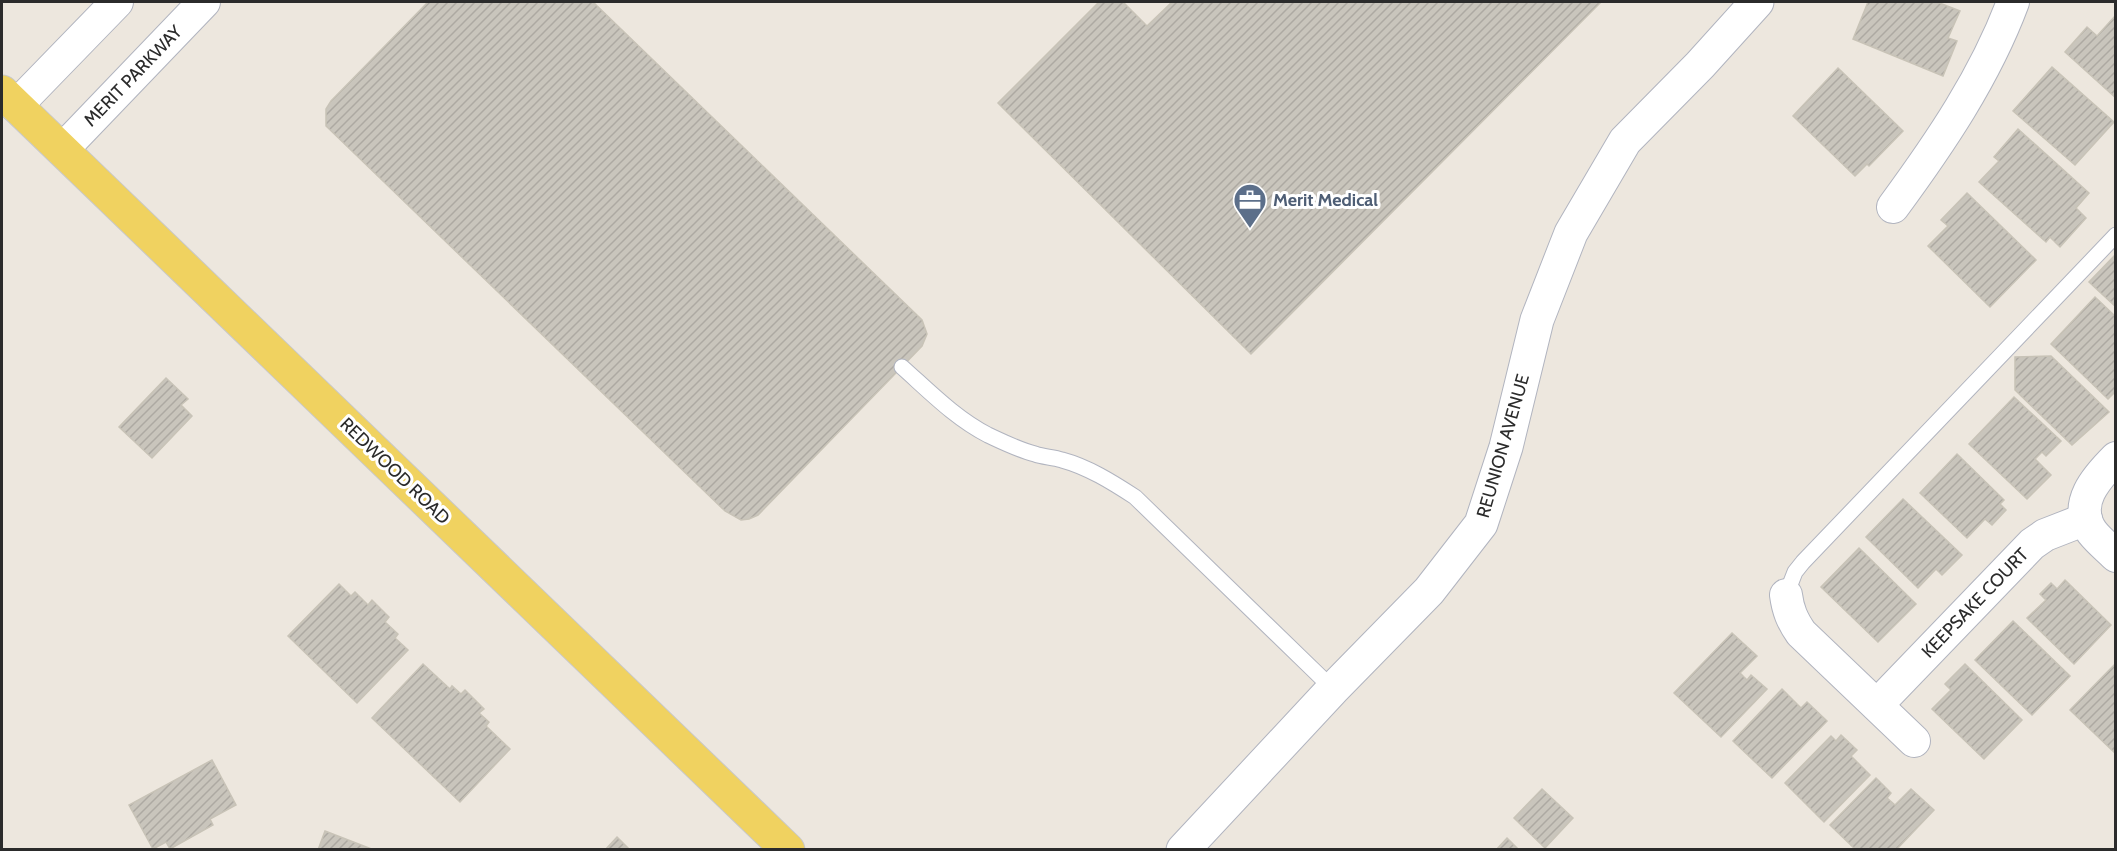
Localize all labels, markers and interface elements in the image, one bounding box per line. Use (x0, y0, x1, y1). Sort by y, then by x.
street label: MERIT PARKWAY (79, 20, 187, 131)
office icon: Merit Medical (1232, 182, 1268, 229)
place label: Merit Medical (1273, 189, 1378, 211)
street label: REUNION AVENUE (1472, 372, 1534, 520)
street label: REDWOOD ROAD (335, 413, 455, 529)
street label: KEEPSAKE COURT (1917, 543, 2033, 663)

